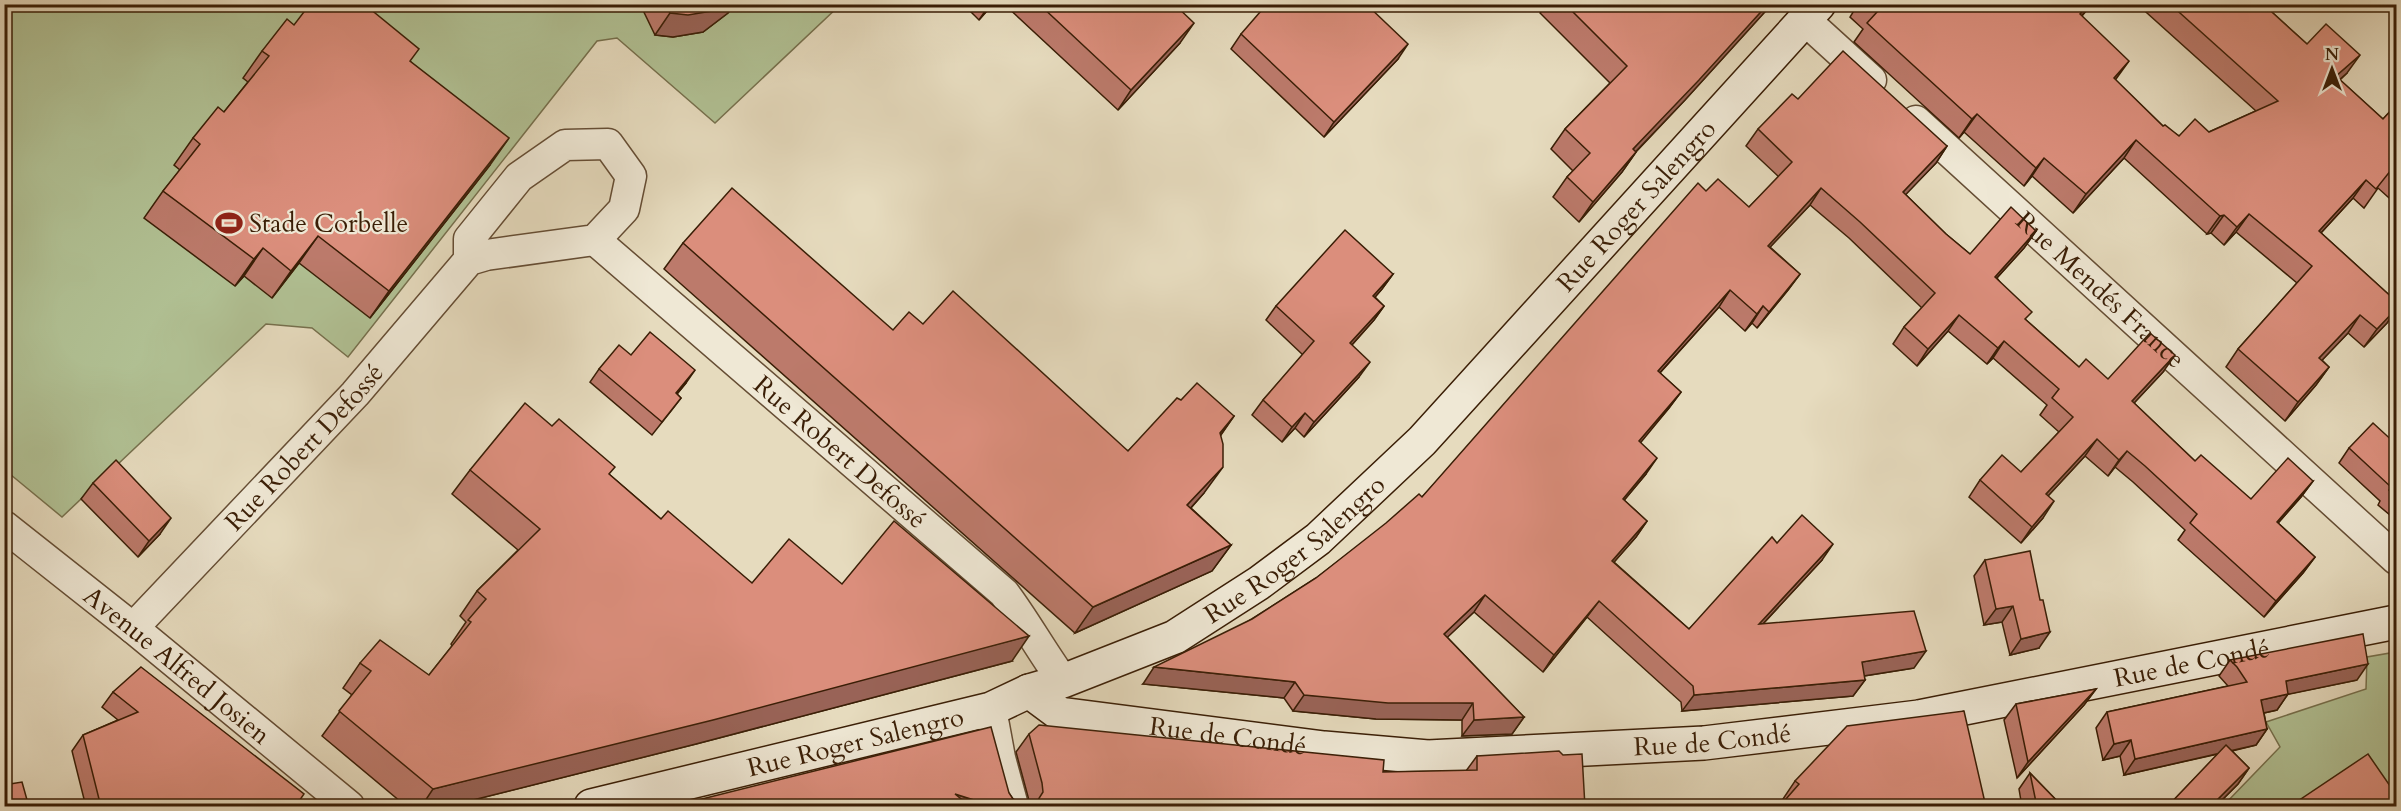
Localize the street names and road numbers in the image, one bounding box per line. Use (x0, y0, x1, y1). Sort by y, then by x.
street label: Rue Roger Salengro (1549, 112, 1723, 299)
street label: Rue Mendés France (2009, 203, 2193, 376)
street label: Rue Robert Defossé (217, 356, 391, 538)
street label: Rue Robert Defossé (746, 367, 934, 536)
street label: Rue Roger Salengro (1197, 467, 1393, 631)
street label: Avenue Alfred Josien (76, 578, 278, 752)
street label: Rue de Condé (2111, 630, 2273, 695)
street label: Rue Roger Salengro (744, 699, 967, 785)
street label: Rue de Condé (1147, 708, 1309, 763)
street label: Rue de Condé (1633, 715, 1793, 764)

